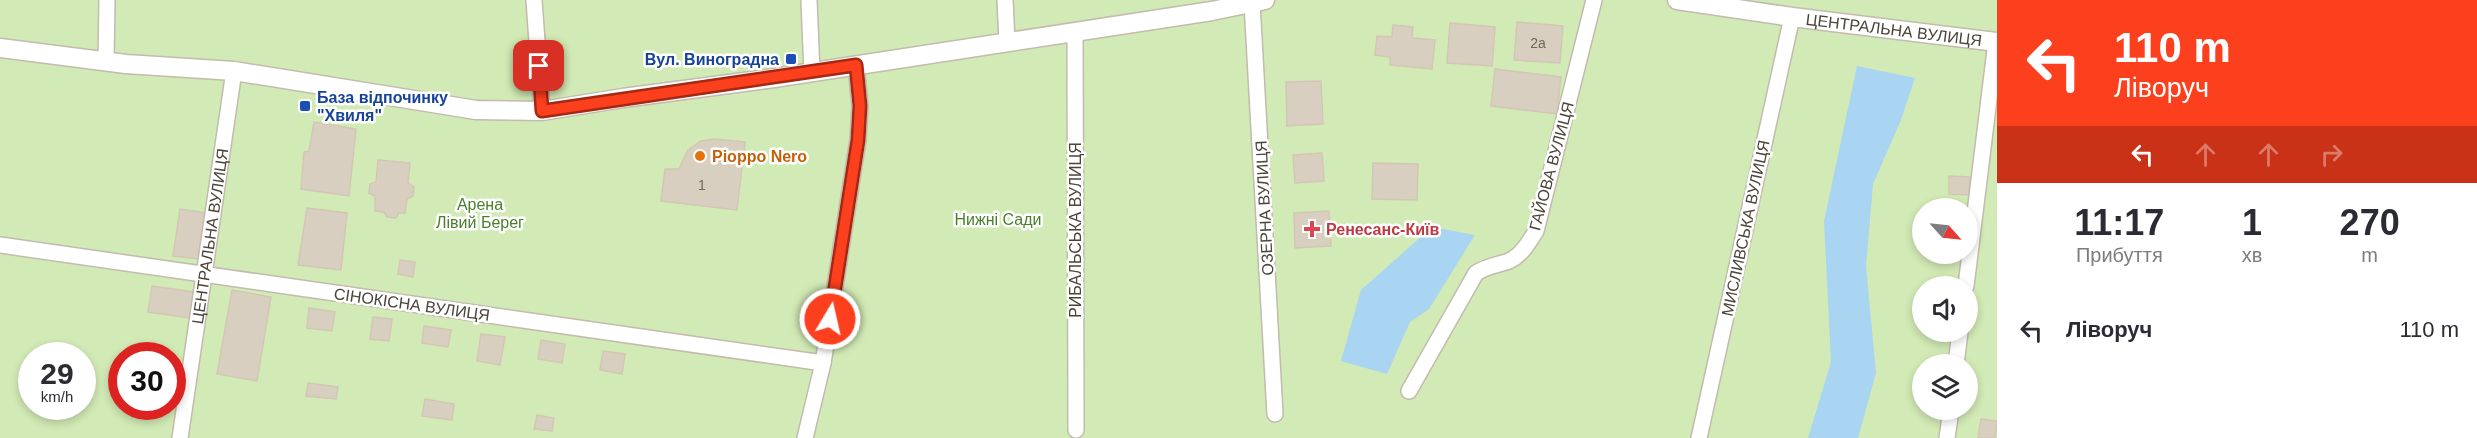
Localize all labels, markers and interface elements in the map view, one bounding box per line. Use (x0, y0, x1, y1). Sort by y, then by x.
street label: ЦЕНТРАЛЬНА ВУЛИЦЯ (1805, 11, 1983, 49)
icon: left (2015, 24, 2093, 102)
text: 110 m (2114, 24, 2231, 71)
house number: 2а (1530, 35, 1546, 51)
pin (513, 40, 564, 91)
icon: arrive (522, 49, 555, 82)
place label: Вул. Виноградна (645, 51, 779, 68)
marker: Вул. Виноградна (784, 52, 798, 66)
text: Ліворуч (2114, 73, 2209, 103)
place label: База відпочинку "Хвиля" (317, 89, 448, 124)
marker: База відпочинку "Хвиля" (298, 99, 312, 113)
street label: ГАЙОВА ВУЛИЦЯ (1525, 100, 1577, 232)
street label: МИСЛИВСЬКА ВУЛИЦЯ (1718, 138, 1772, 318)
icon: left (2126, 138, 2159, 171)
icon: ahead (2189, 138, 2222, 171)
icon: ahead (2252, 138, 2285, 171)
icon: right (2315, 138, 2348, 171)
street label: ОЗЕРНА ВУЛИЦЯ (1252, 140, 1277, 276)
street label: РИБАЛЬСЬКА ВУЛИЦЯ (1067, 142, 1084, 318)
street label: ЦЕНТРАЛЬНА ВУЛИЦЯ (189, 147, 232, 325)
place label: Pioppo Nero (712, 148, 807, 165)
marker: Pioppo Nero (693, 149, 707, 163)
house number: 1 (698, 177, 706, 193)
park label: Арена Лівий Берег (436, 196, 524, 231)
north arrow (1912, 198, 1978, 264)
map controls (1912, 198, 1978, 420)
text: 11:17 (2074, 202, 2164, 243)
text: 1 (2242, 202, 2262, 243)
text: 270 (2340, 202, 2400, 243)
park label: Нижні Сади (955, 211, 1041, 228)
marker: Ренесанс-Київ (1303, 220, 1321, 238)
place label: Ренесанс-Київ (1326, 221, 1440, 238)
text: Прибуття (2076, 244, 2163, 266)
text: хв (2242, 244, 2262, 266)
text: m (2361, 244, 2378, 266)
button: sound (1912, 276, 1978, 342)
street label: СІНОКІСНА ВУЛИЦЯ (333, 285, 491, 324)
position arrow (798, 287, 862, 351)
icon: left (2015, 314, 2048, 347)
text: Ліворуч (2066, 317, 2152, 342)
text: 110 m (2399, 317, 2459, 342)
speed limit sign: 30 (108, 342, 186, 420)
button: layers (1912, 354, 1978, 420)
text: 29 (40, 357, 74, 390)
text: km/h (41, 388, 73, 405)

